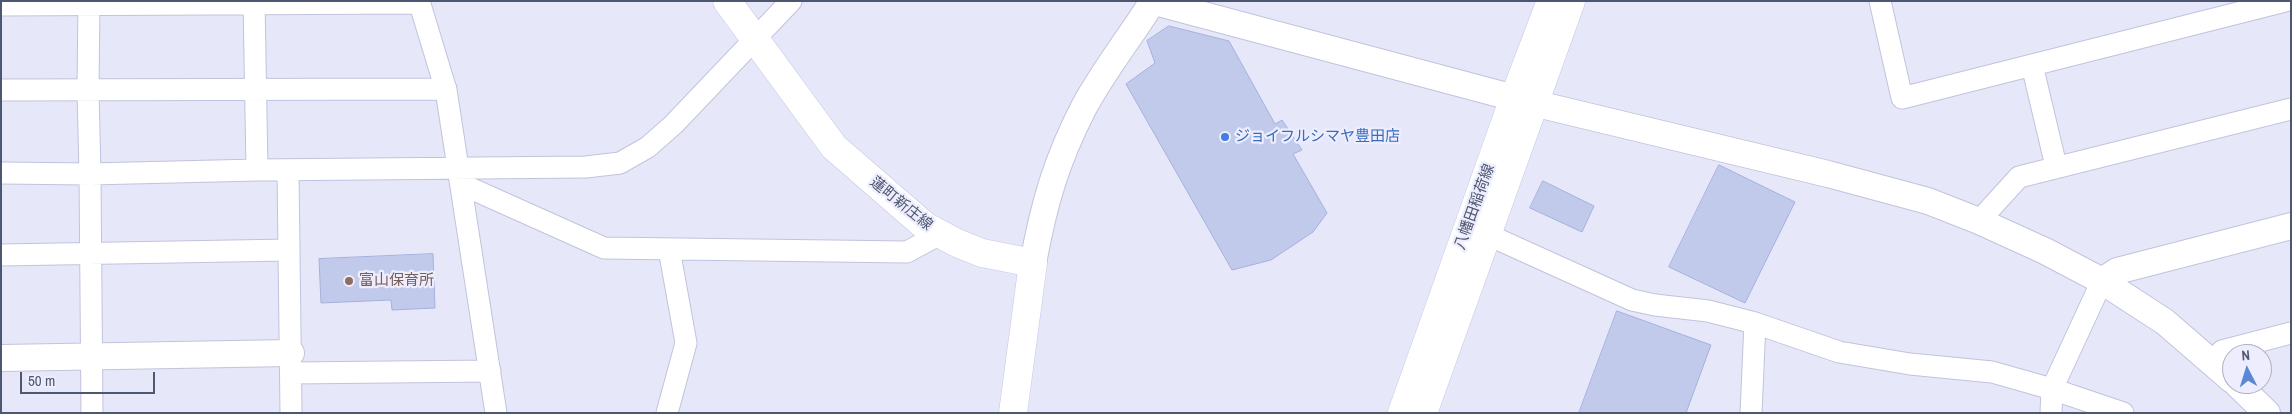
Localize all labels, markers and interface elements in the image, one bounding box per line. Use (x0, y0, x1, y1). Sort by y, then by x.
place label: ジョイフルシマヤ豊田店 (1235, 128, 1400, 146)
marker: ジョイフルシマヤ豊田店 (1219, 131, 1231, 143)
street label: 八幡田稲荷線 (1451, 162, 1499, 252)
street label: 蓮町新庄線 (866, 173, 936, 235)
place label: 富山保育所 (359, 272, 434, 290)
marker: 富山保育所 (343, 275, 355, 287)
north arrow (2222, 344, 2272, 394)
text: N (2241, 346, 2251, 364)
scale bar (22, 362, 158, 394)
text: 50 m (28, 370, 55, 391)

